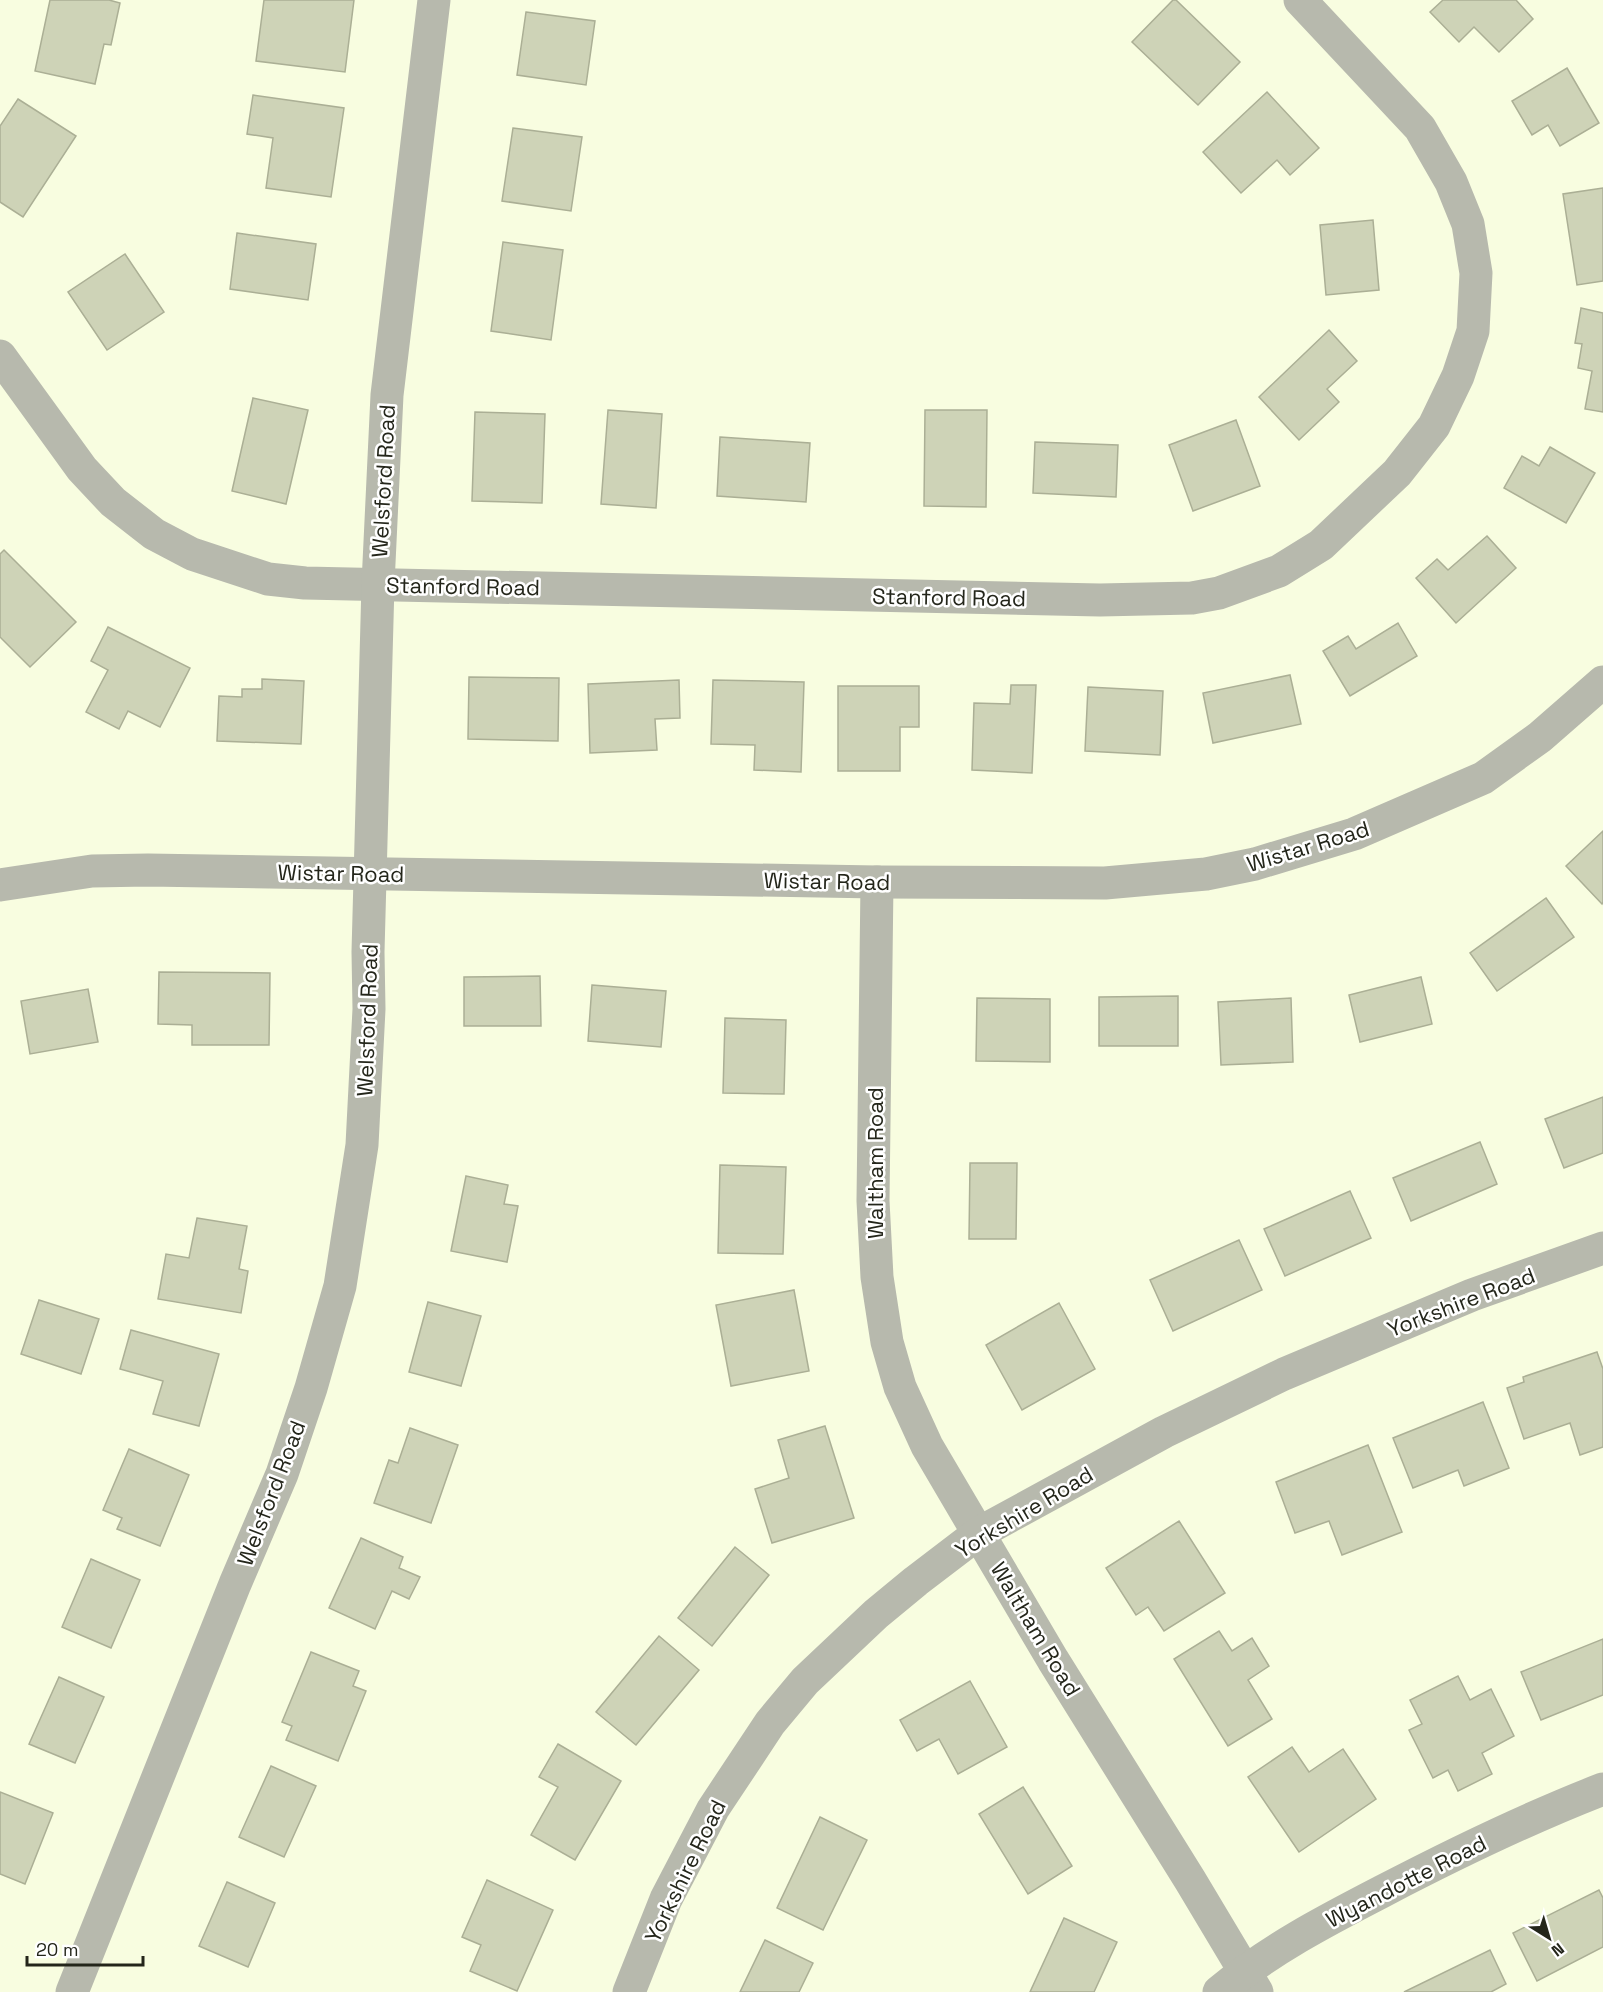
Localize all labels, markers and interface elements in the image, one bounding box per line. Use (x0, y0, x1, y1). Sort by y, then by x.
street label: Welsford Road (365, 404, 401, 558)
street label: Stanford Road (386, 571, 540, 601)
street label: Stanford Road (872, 582, 1026, 612)
street label: Wistar Road (1243, 814, 1373, 878)
street label: Wistar Road (277, 858, 405, 888)
street label: Wistar Road (763, 866, 891, 896)
street label: Welsford Road (350, 943, 384, 1097)
street label: Waltham Road (861, 1087, 889, 1239)
street label: Yorkshire Road (1383, 1261, 1539, 1343)
street label: Welsford Road (230, 1416, 312, 1570)
street label: Yorkshire Road (950, 1460, 1098, 1564)
street label: Waltham Road (985, 1557, 1087, 1701)
street label: Yorkshire Road (638, 1795, 732, 1947)
street label: Wyandotte Road (1321, 1828, 1491, 1934)
north arrow (1519, 1908, 1579, 1968)
scale bar (27, 1929, 142, 1967)
text: 20 m (36, 1938, 79, 1961)
text: N (1547, 1938, 1568, 1961)

